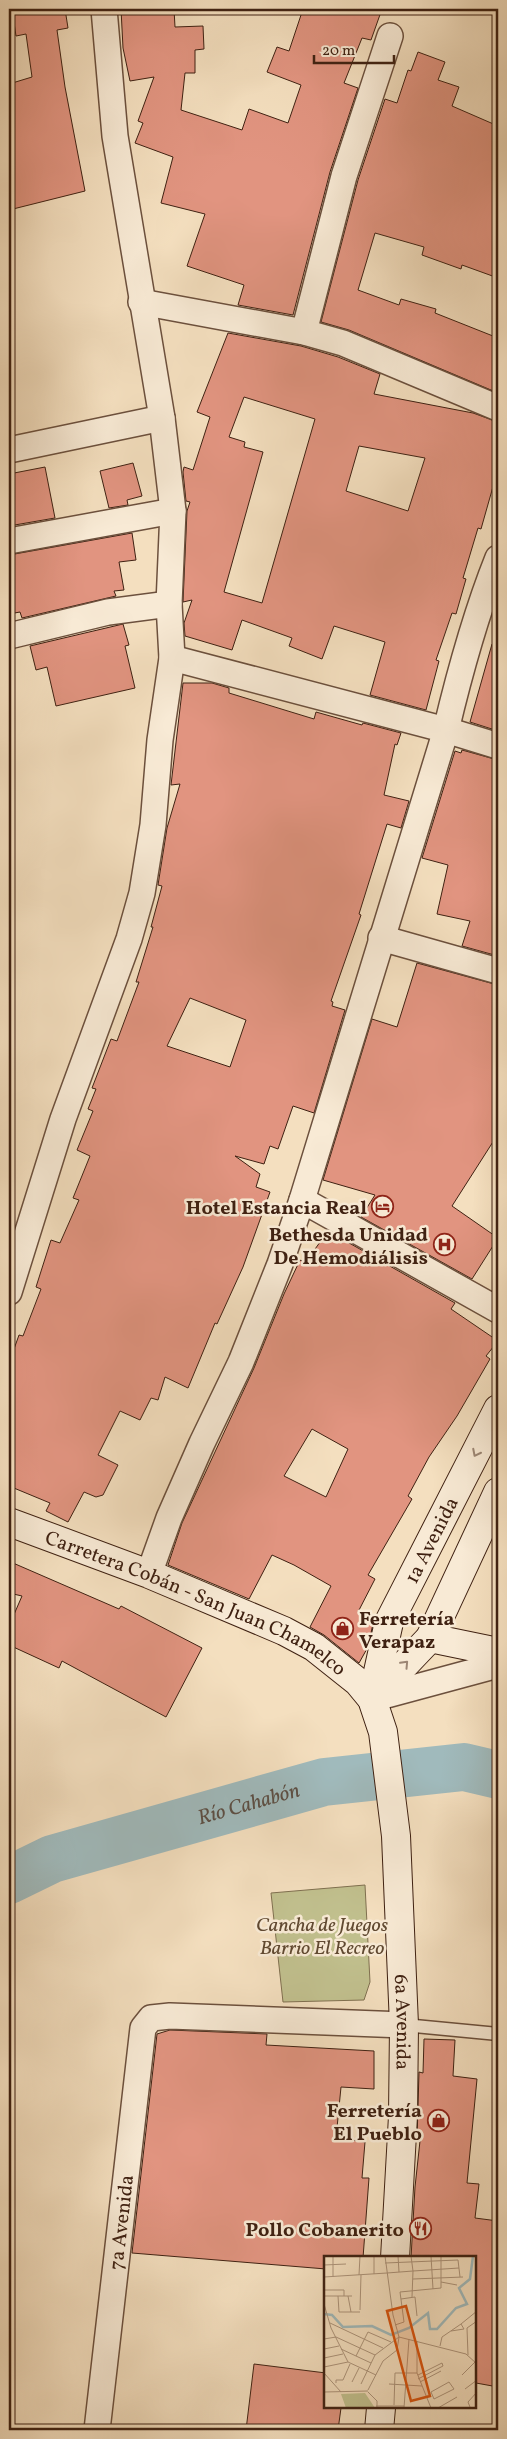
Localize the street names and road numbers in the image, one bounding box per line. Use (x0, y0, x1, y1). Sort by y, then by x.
street label: 1a Avenida (399, 1493, 467, 1589)
street label: Carretera Cobán - San Juan Chamelco (41, 1525, 351, 1683)
street label: 6a Avenida (386, 1974, 416, 2070)
street label: 7a Avenida (103, 2173, 142, 2272)

